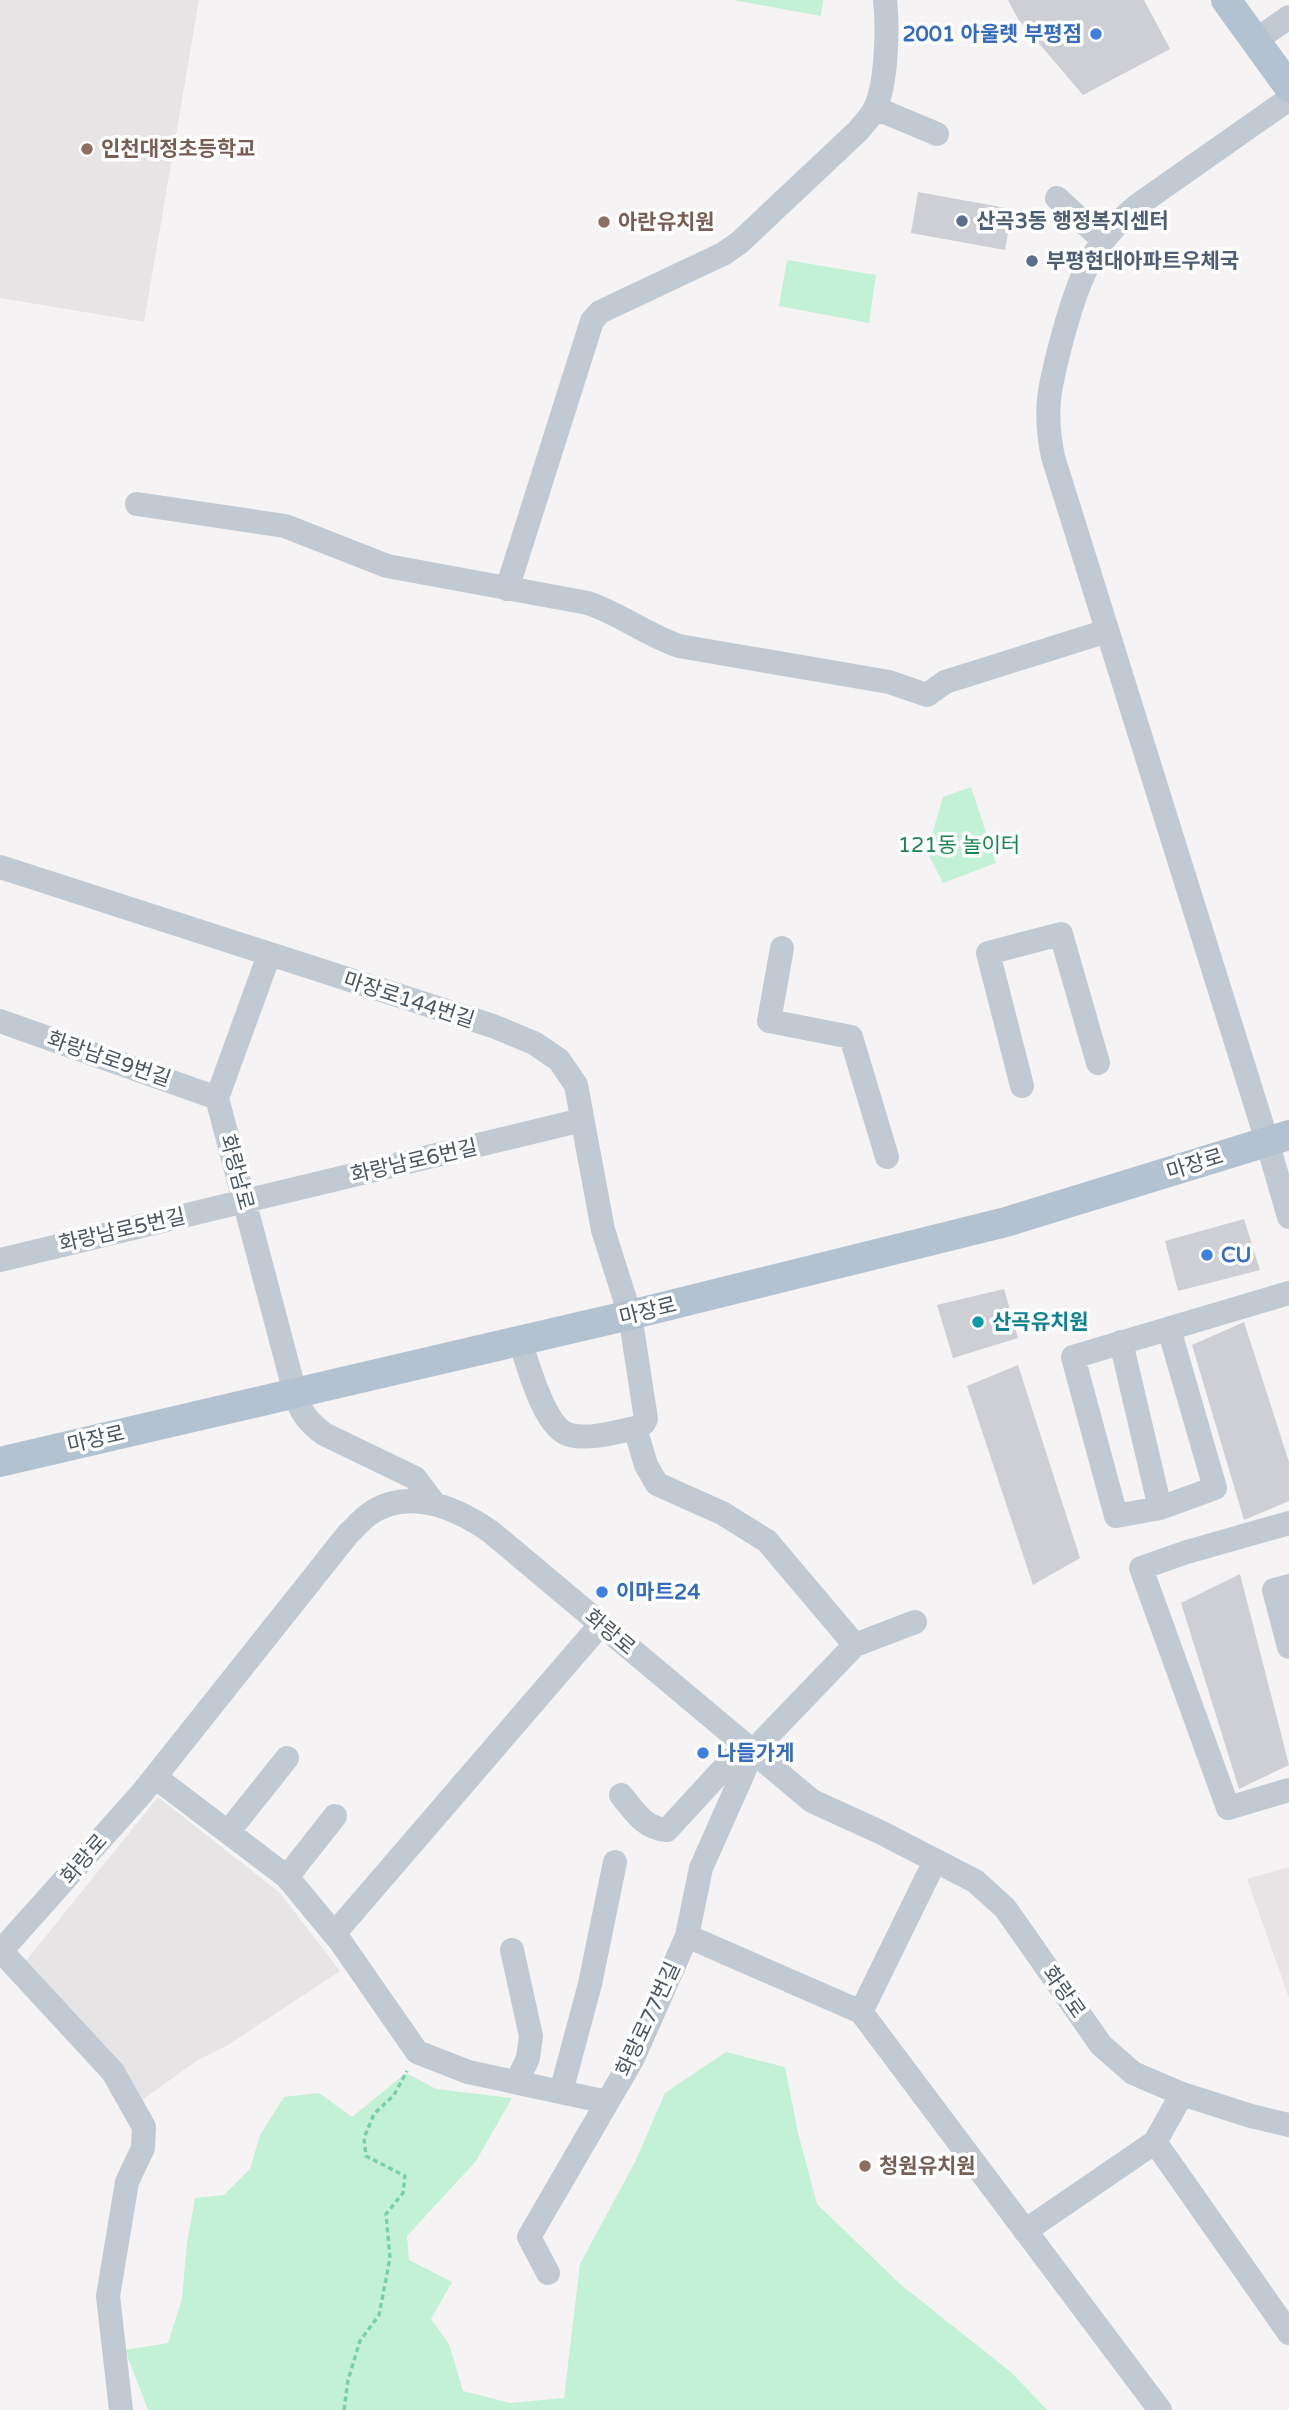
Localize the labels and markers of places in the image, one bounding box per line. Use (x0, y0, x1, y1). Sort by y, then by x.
place label: 2001 아울렛 부평점 (902, 22, 1082, 47)
marker: 2001 아울렛 부평점 (1088, 26, 1104, 42)
place label: 인천대정초등학교 (101, 137, 256, 162)
marker: 인천대정초등학교 (79, 141, 95, 157)
place label: 산곡3동 행정복지센터 (976, 209, 1169, 234)
place label: 아란유치원 (618, 210, 715, 235)
marker: 산곡3동 행정복지센터 (954, 213, 970, 229)
marker: 아란유치원 (596, 214, 612, 230)
place label: 부평현대아파트우체국 (1046, 249, 1239, 274)
marker: 부평현대아파트우체국 (1024, 253, 1040, 269)
place label: CU (1221, 1243, 1252, 1268)
marker: CU (1199, 1247, 1215, 1263)
place label: 산곡유치원 (992, 1310, 1089, 1335)
marker: 산곡유치원 (970, 1314, 986, 1330)
place label: 이마트24 (616, 1580, 700, 1605)
marker: 이마트24 (594, 1584, 610, 1600)
place label: 나들가게 (717, 1741, 794, 1766)
marker: 나들가게 (695, 1745, 711, 1761)
place label: 청원유치원 (879, 2154, 976, 2179)
marker: 청원유치원 (857, 2158, 873, 2174)

